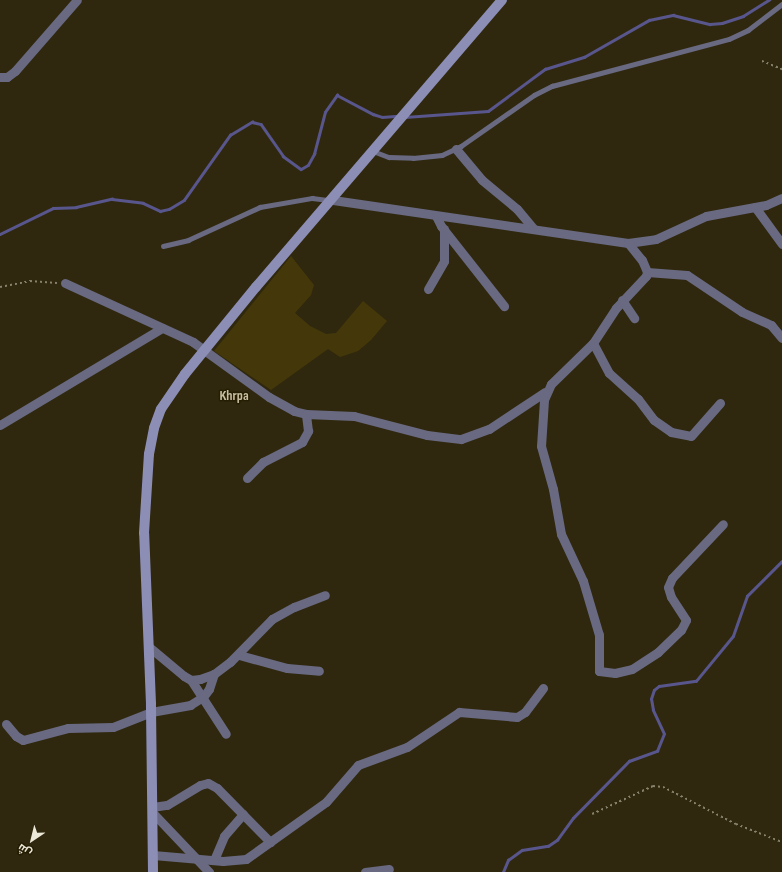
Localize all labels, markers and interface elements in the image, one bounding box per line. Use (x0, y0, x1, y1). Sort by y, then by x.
district label: Khrpa (219, 388, 249, 404)
north arrow (12, 820, 52, 860)
text: ش (15, 841, 34, 860)

